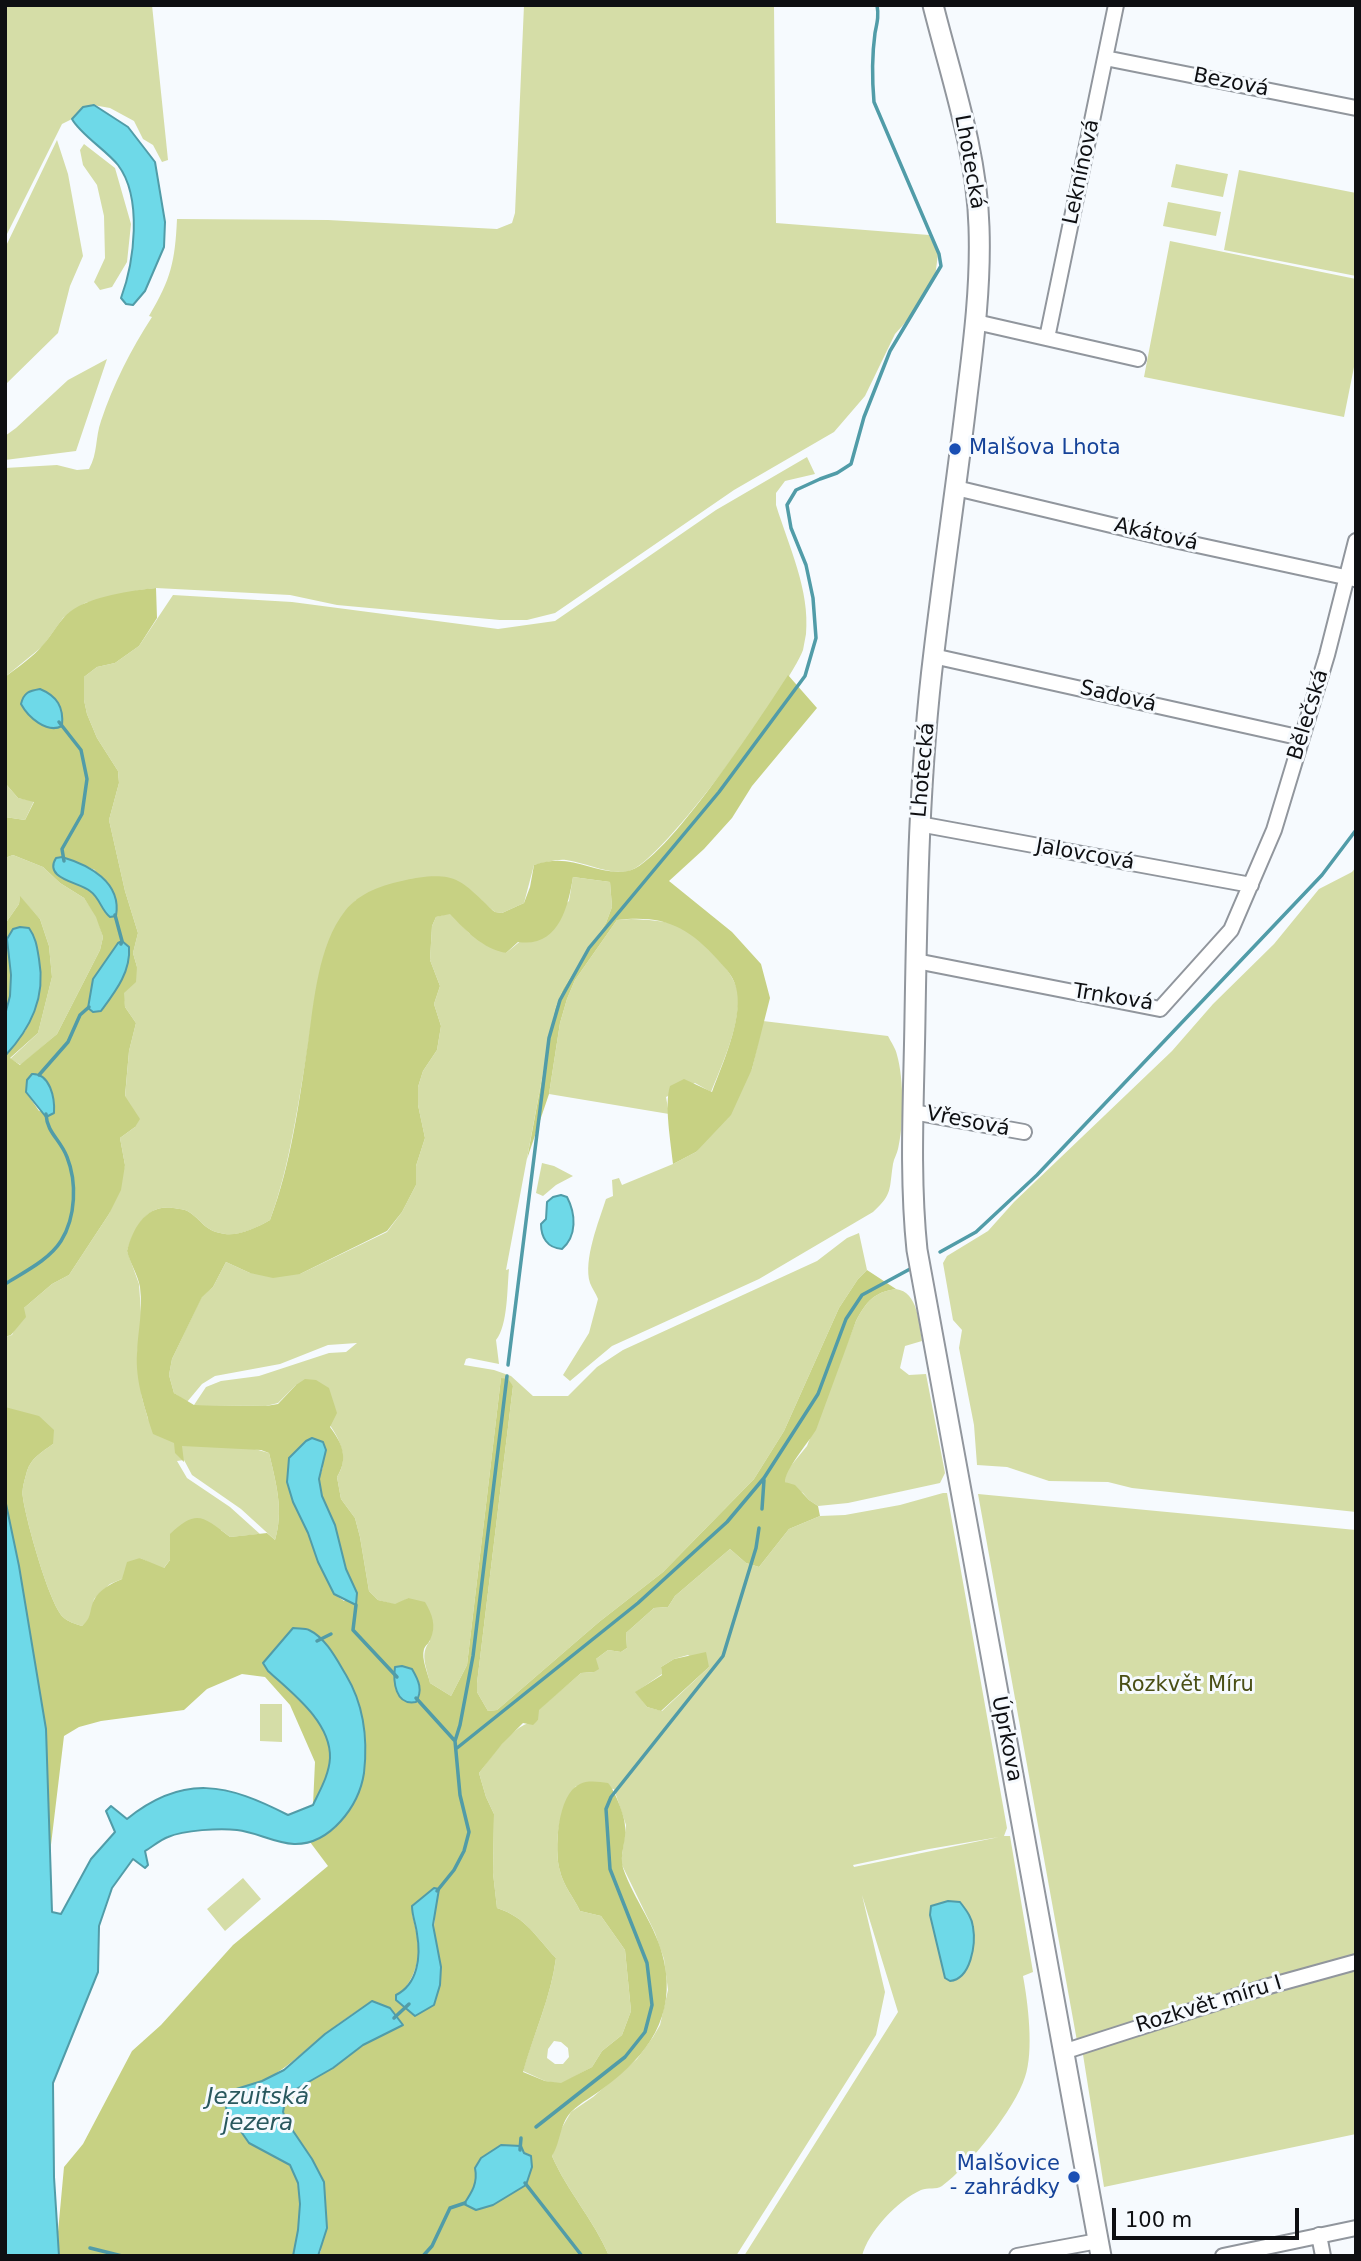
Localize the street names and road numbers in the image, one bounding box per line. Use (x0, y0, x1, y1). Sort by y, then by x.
street label: Bezová (1191, 63, 1271, 103)
street label: Lhotecká (948, 113, 990, 211)
street label: Leknínová (1059, 117, 1105, 227)
street label: Akátová (1112, 513, 1200, 557)
street label: Bělečská (1283, 667, 1335, 763)
street label: Sadová (1077, 676, 1159, 718)
street label: Lhotecká (907, 721, 941, 819)
street label: Jalovcová (1034, 834, 1136, 876)
street label: Trnková (1071, 979, 1155, 1017)
street label: Vřesová (924, 1102, 1012, 1142)
street label: Úprkova (985, 1694, 1027, 1784)
street label: Rozkvět míru I (1133, 1971, 1285, 2039)

